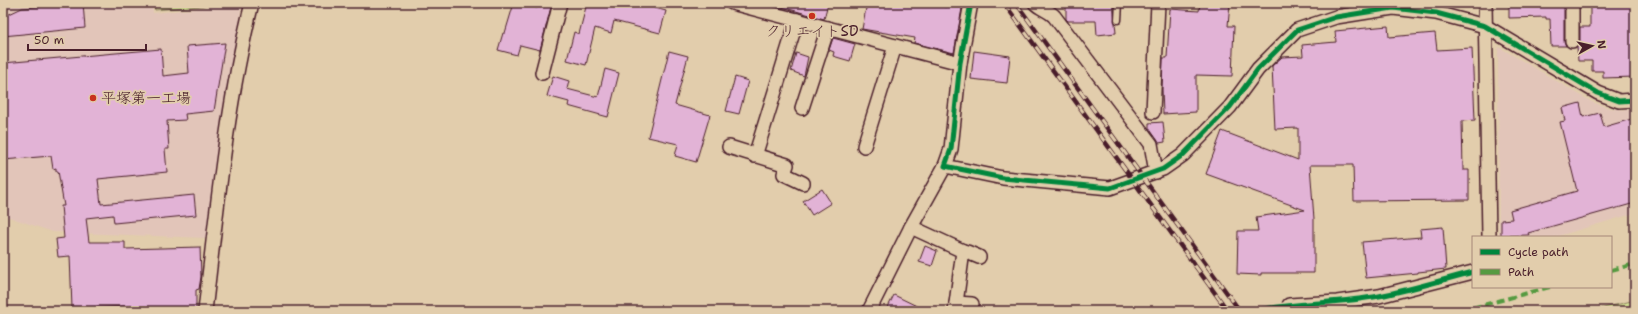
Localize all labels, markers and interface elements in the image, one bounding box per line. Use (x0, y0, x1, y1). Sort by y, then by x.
marker: クリエイトSD (807, 11, 817, 21)
place label: クリエイトSD (765, 21, 859, 41)
scale bar (28, 26, 146, 52)
north arrow (1572, 26, 1612, 66)
text: 50 m (34, 32, 64, 48)
text: N (1593, 39, 1609, 50)
place label: 平塚第一工場 (101, 88, 191, 108)
marker: 平塚第一工場 (88, 93, 98, 103)
legend (1472, 236, 1612, 288)
text: Cycle path (1508, 244, 1569, 260)
text: Path (1508, 264, 1534, 280)

